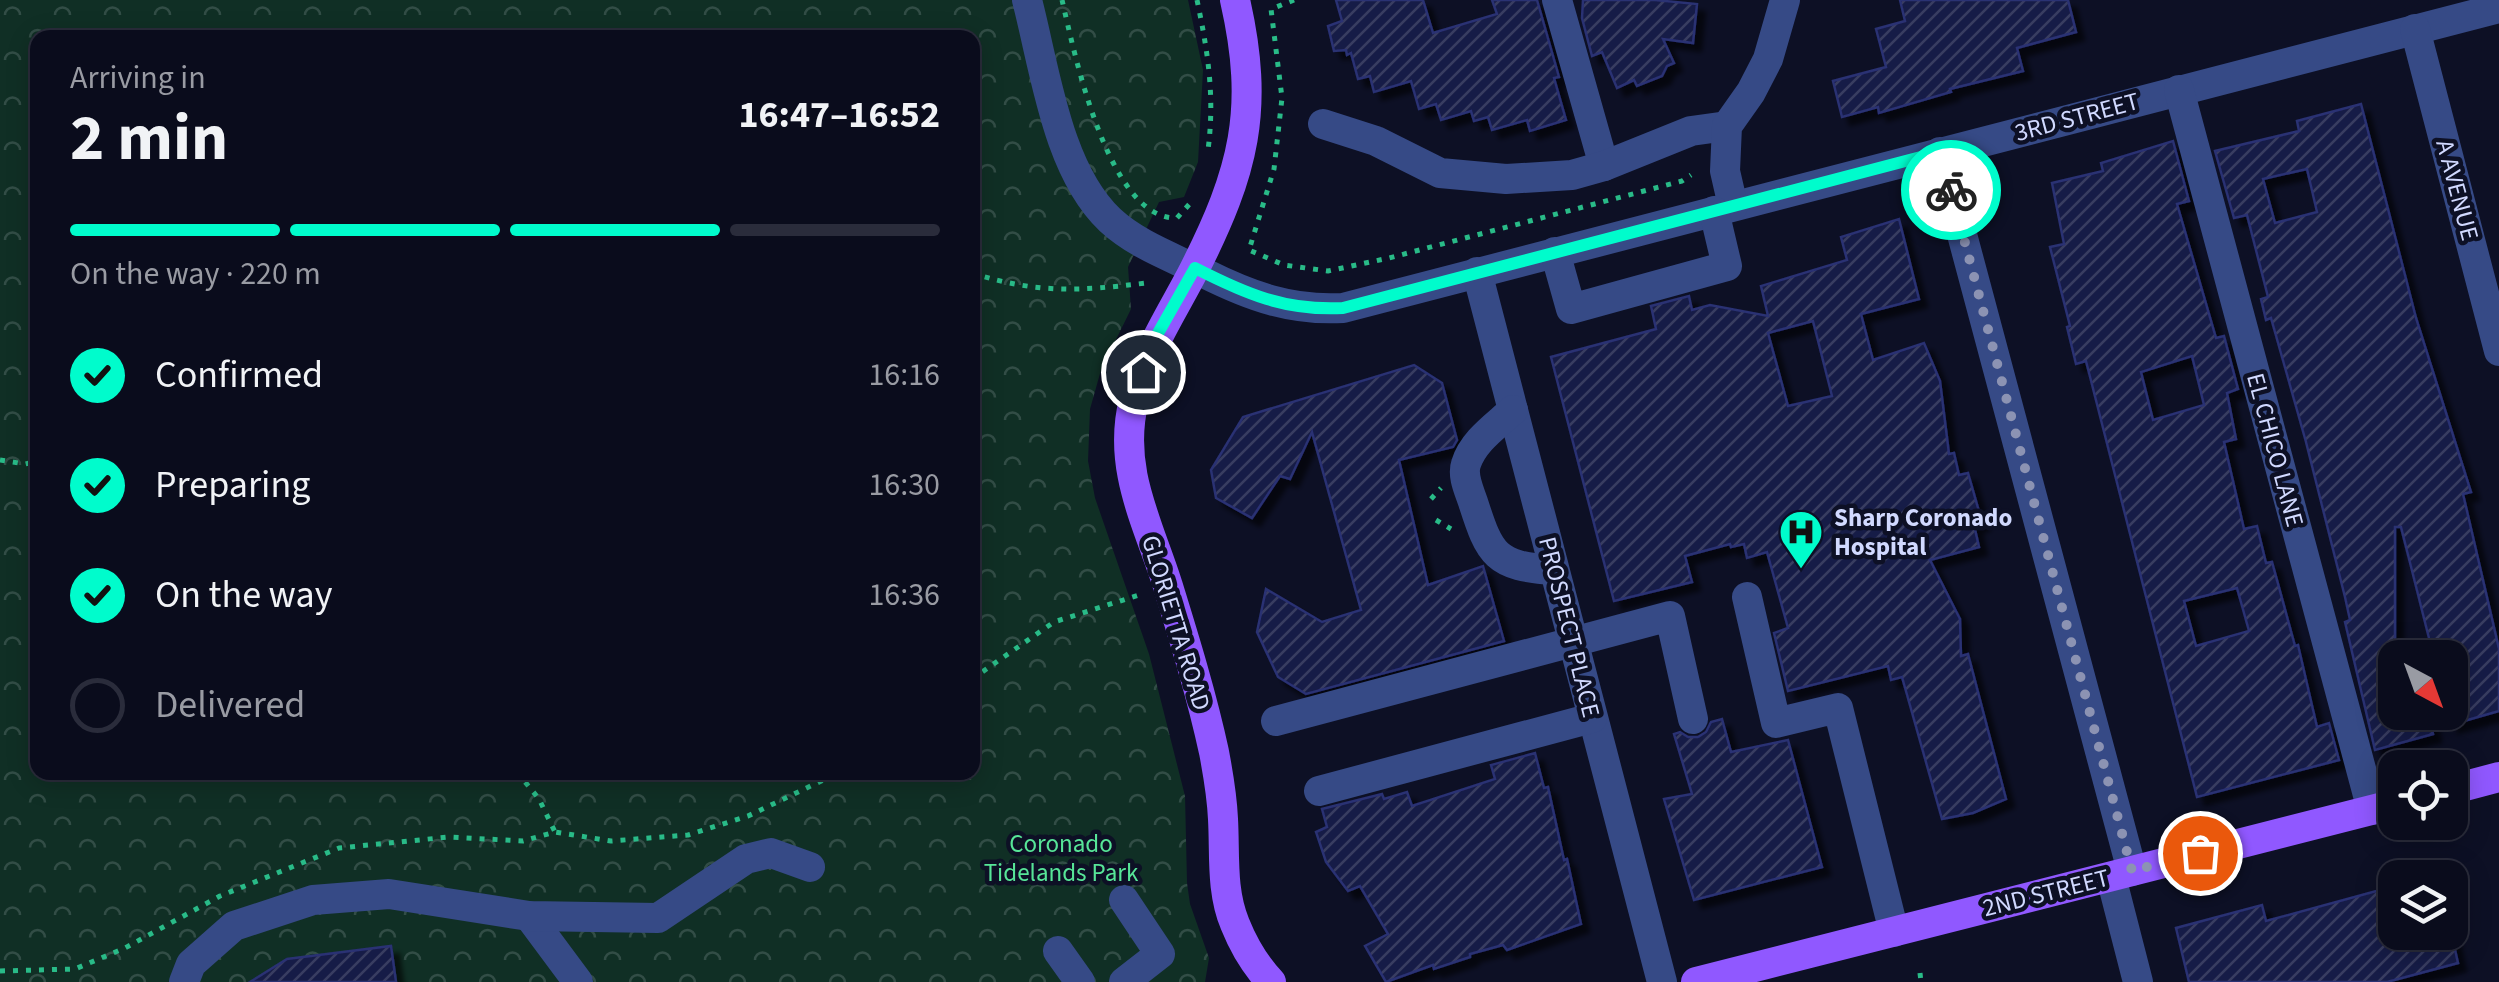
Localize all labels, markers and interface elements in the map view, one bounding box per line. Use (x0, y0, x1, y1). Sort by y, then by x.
text: Arriving in (70, 55, 206, 101)
street label: 3RD STREET (2011, 83, 2143, 151)
text: 16:47–16:52 (738, 88, 940, 142)
text: 2 min (70, 92, 228, 185)
street label: A AVENUE (2426, 135, 2488, 245)
courier (1901, 140, 2001, 240)
icon: bike (1924, 163, 1979, 218)
text: On the way · 220 m (70, 251, 321, 297)
pin (1101, 330, 1186, 415)
icon: home (1116, 345, 1171, 400)
icon: check (70, 348, 125, 403)
text: Confirmed (155, 348, 323, 402)
text: 16:16 (868, 352, 940, 398)
street label: EL CHICO LANE (2237, 369, 2313, 531)
icon: check (70, 458, 125, 513)
text: Preparing (155, 458, 310, 512)
text: 16:30 (868, 462, 940, 508)
place label: Sharp Coronado Hospital (1834, 500, 2012, 565)
hospital icon: Sharp Coronado Hospital (1778, 509, 1824, 570)
street label: GLORIETTA ROAD (1132, 531, 1220, 715)
street label: PROSPECT PLACE (1529, 533, 1609, 721)
icon: check (70, 568, 125, 623)
text: On the way (155, 568, 332, 622)
text: 16:36 (868, 572, 940, 618)
north arrow (2378, 640, 2468, 730)
map controls (2378, 640, 2468, 950)
text: Delivered (155, 678, 305, 732)
button: locate (2378, 750, 2468, 840)
pin (2158, 811, 2243, 896)
park label: Coronado Tidelands Park (984, 826, 1139, 891)
icon: bag (2173, 826, 2228, 881)
street label: 2ND STREET (1979, 860, 2113, 926)
button: layers (2378, 860, 2468, 950)

